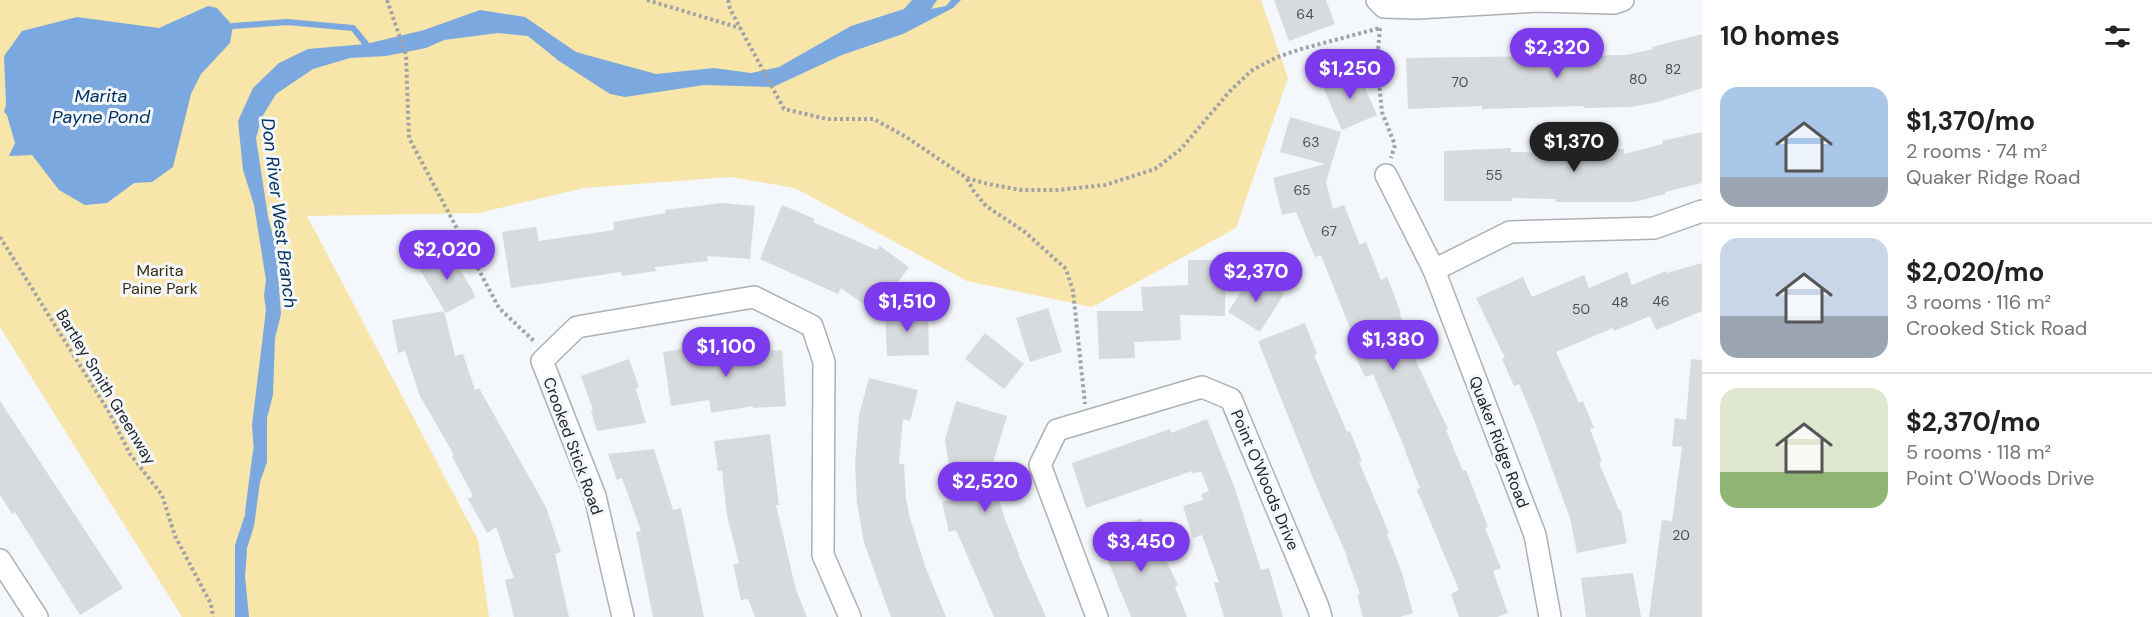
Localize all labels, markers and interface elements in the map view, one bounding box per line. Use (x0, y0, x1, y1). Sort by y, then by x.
house number: 64 (1296, 5, 1314, 23)
text: 10 homes (1720, 19, 1840, 53)
icon: filters (2101, 20, 2134, 53)
pin: $2,320 (1508, 28, 1606, 79)
text: $2,320 (1524, 34, 1590, 60)
pin: $1,250 (1301, 49, 1399, 100)
text: $1,250 (1319, 55, 1381, 81)
house number: 82 (1665, 60, 1681, 78)
house number: 80 (1629, 70, 1647, 88)
house number: 70 (1452, 73, 1468, 91)
water label: Marita Payne Pond (52, 84, 151, 129)
text: $1,370/mo (1906, 104, 2035, 138)
icon: home (1768, 111, 1840, 183)
water label: Don River West Branch (255, 117, 303, 309)
pin: $1,370 (1525, 122, 1623, 173)
text: $1,370 (1544, 128, 1604, 154)
house number: 63 (1302, 133, 1320, 151)
text: 2 rooms · 74 m² (1906, 138, 2047, 164)
text: Quaker Ridge Road (1906, 164, 2080, 190)
house number: 55 (1485, 166, 1503, 184)
house number: 65 (1293, 181, 1311, 199)
house number: 67 (1321, 222, 1337, 240)
pin: $2,020 (398, 230, 496, 281)
text: $2,020 (413, 236, 481, 262)
pin: $2,370 (1207, 252, 1305, 303)
text: $2,020/mo (1906, 255, 2044, 289)
text: $2,370 (1223, 258, 1289, 284)
park label: Marita Paine Park (122, 260, 198, 299)
icon: home (1768, 262, 1840, 334)
pin: $1,510 (858, 282, 956, 333)
text: $1,510 (878, 288, 936, 314)
text: 3 rooms · 116 m² (1906, 289, 2051, 315)
house number: 46 (1652, 292, 1670, 310)
house number: 48 (1611, 293, 1629, 311)
house number: 50 (1572, 300, 1590, 318)
street label: Bartley Smith Greenway (51, 306, 161, 469)
text: Crooked Stick Road (1906, 315, 2087, 341)
pin: $1,380 (1344, 320, 1442, 371)
text: $1,380 (1361, 326, 1425, 352)
pin: $1,100 (677, 327, 775, 378)
text: $1,100 (696, 333, 756, 359)
street label: Quaker Ridge Road (1464, 373, 1534, 511)
street label: Crooked Stick Road (538, 374, 608, 518)
text: $2,370/mo (1906, 405, 2041, 439)
street label: Point O'Woods Drive (1226, 407, 1304, 553)
icon: home (1768, 412, 1840, 484)
text: 5 rooms · 118 m² (1906, 439, 2051, 465)
pin: $2,520 (936, 462, 1034, 513)
text: Point O'Woods Drive (1906, 465, 2094, 491)
text: $2,520 (952, 468, 1018, 494)
pin: $3,450 (1092, 522, 1190, 573)
house number: 20 (1672, 526, 1690, 544)
text: $3,450 (1107, 528, 1175, 554)

